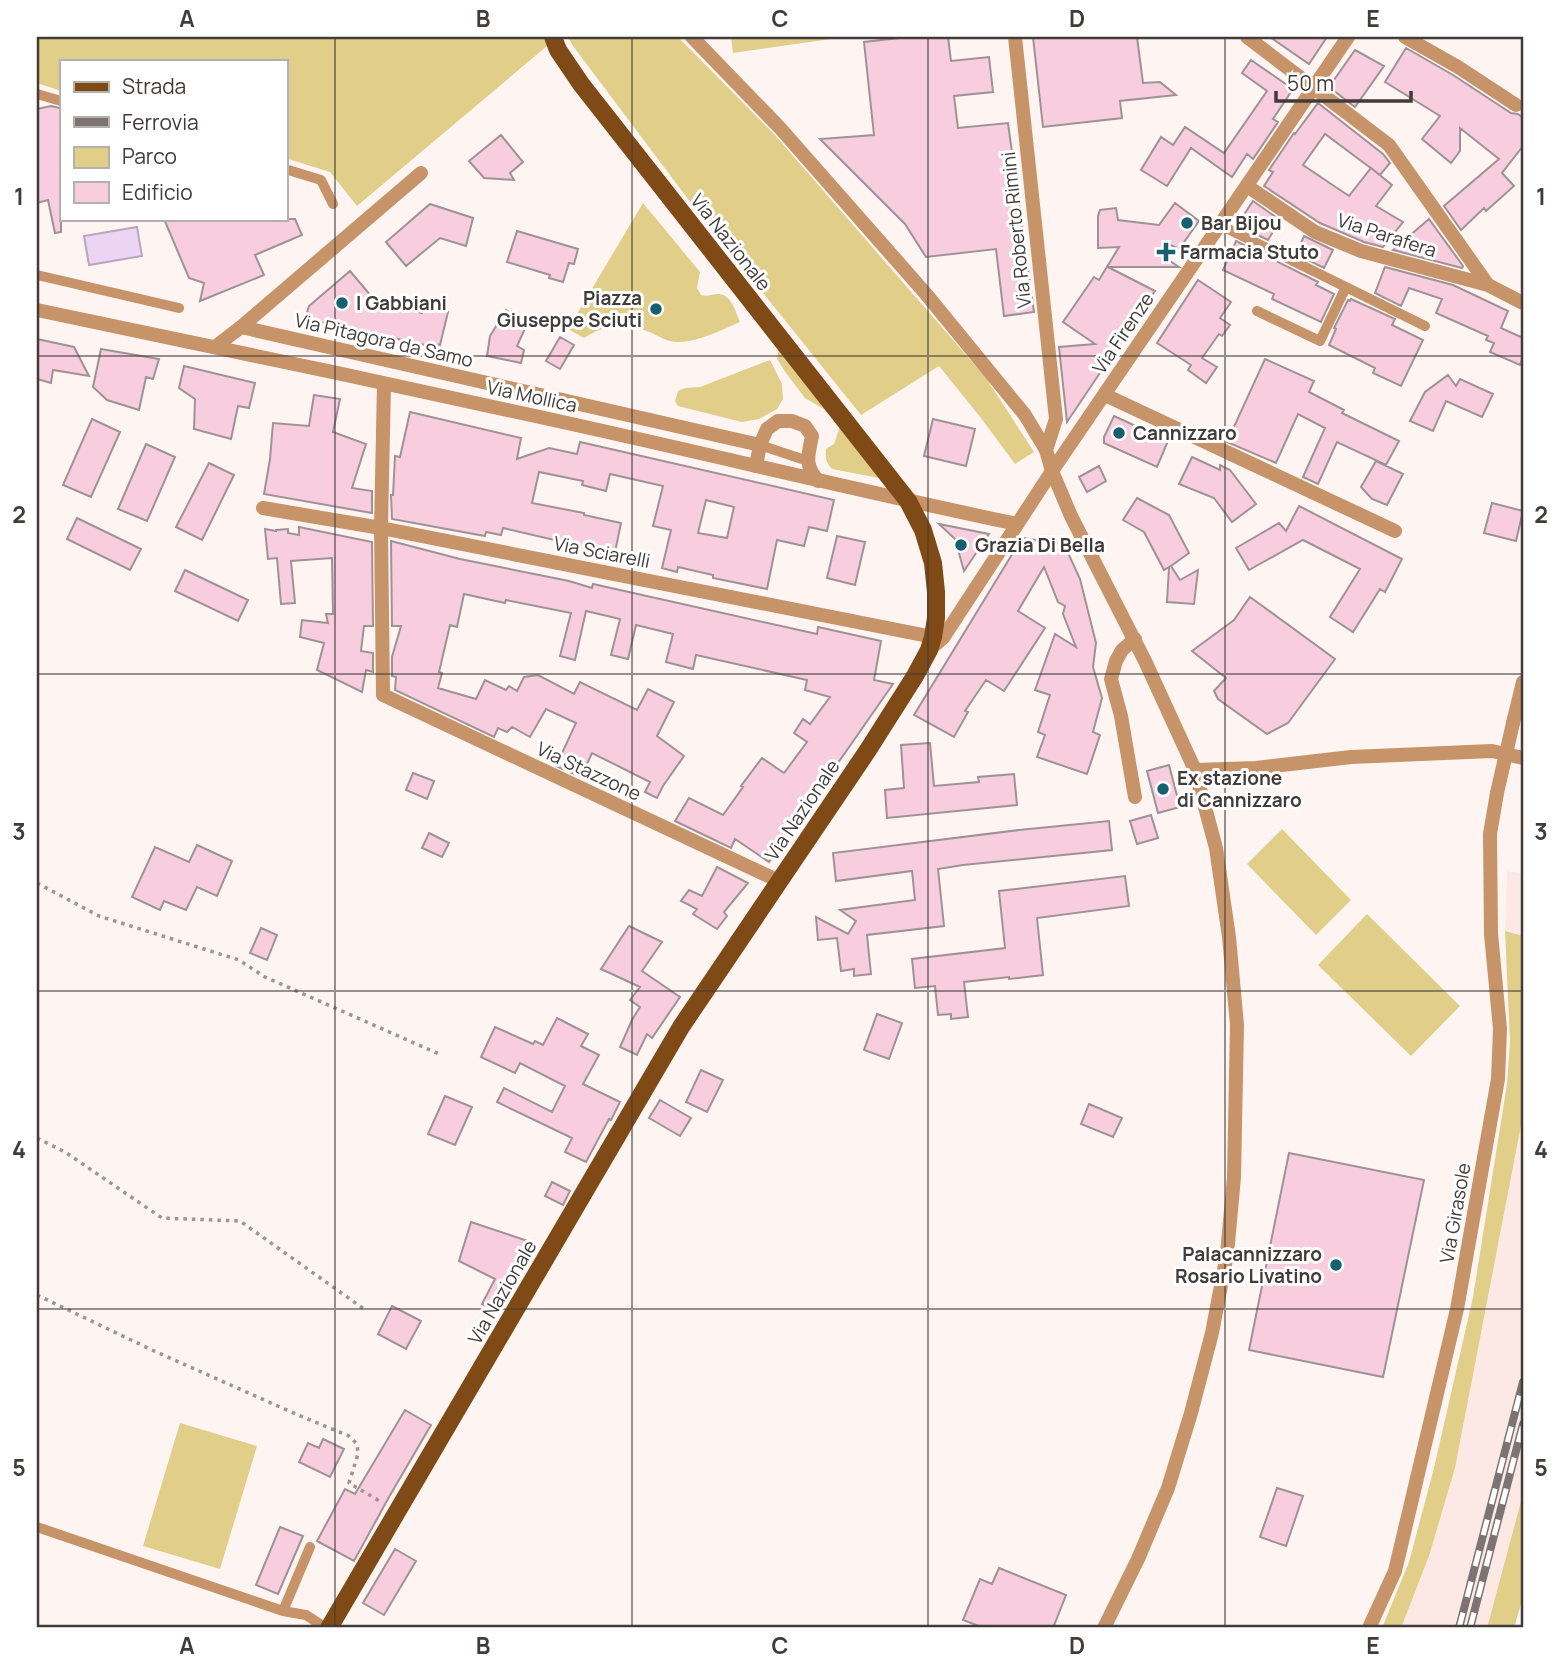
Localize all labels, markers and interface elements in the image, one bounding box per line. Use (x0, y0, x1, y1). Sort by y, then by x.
text: A (179, 2, 195, 34)
text: B (476, 2, 490, 34)
text: C (772, 2, 789, 34)
text: D (1069, 2, 1085, 34)
text: E (1366, 2, 1380, 34)
legend (60, 60, 287, 220)
scale bar (1276, 60, 1411, 104)
text: 50 m (1287, 69, 1334, 97)
text: Strada (122, 72, 186, 100)
text: Ferrovia (122, 108, 199, 136)
text: Parco (122, 142, 177, 170)
street label: Via Roberto Rimini (995, 150, 1037, 310)
text: Edificio (122, 178, 193, 206)
text: 1 (14, 180, 24, 212)
text: 1 (1536, 180, 1546, 212)
street label: Via Nazionale (685, 188, 777, 296)
street label: Via Parafera (1334, 207, 1440, 263)
place label: Bar Bijou (1201, 210, 1282, 236)
marker: Bar Bijou (1179, 215, 1195, 231)
place label: Farmacia Stuto (1180, 239, 1319, 265)
marker: Farmacia Stuto (1158, 244, 1174, 260)
place label: Piazza Giuseppe Sciuti (497, 285, 642, 333)
street label: Via Firenze (1086, 287, 1160, 379)
place label: I Gabbiani (356, 290, 447, 316)
marker: I Gabbiani (334, 295, 350, 311)
marker: Piazza Giuseppe Sciuti (648, 301, 664, 317)
street label: Via Pitagora da Samo (292, 307, 476, 373)
street label: Via Mollica (485, 374, 579, 418)
place label: Cannizzaro (1133, 420, 1237, 446)
marker: Cannizzaro (1111, 425, 1127, 441)
text: 2 (12, 498, 26, 530)
text: 2 (1534, 498, 1548, 530)
street label: Via Sciarelli (551, 530, 653, 574)
place label: Grazia Di Bella (975, 532, 1105, 558)
marker: Grazia Di Bella (953, 537, 969, 553)
street label: Via Stazzone (532, 735, 646, 807)
street label: Via Nazionale (759, 754, 845, 866)
place label: Ex stazione di Cannizzaro (1177, 765, 1302, 813)
marker: Ex stazione di Cannizzaro (1155, 781, 1171, 797)
text: 3 (12, 815, 26, 847)
text: 3 (1534, 815, 1548, 847)
text: 4 (12, 1133, 26, 1165)
text: 4 (1534, 1133, 1548, 1165)
street label: Via Girasole (1433, 1161, 1477, 1265)
street label: Via Nazionale (462, 1235, 542, 1349)
place label: Palacannizzaro Rosario Livatino (1175, 1241, 1322, 1289)
marker: Palacannizzaro Rosario Livatino (1328, 1257, 1344, 1273)
text: 5 (12, 1451, 26, 1483)
text: 5 (1534, 1451, 1548, 1483)
text: A (179, 1629, 195, 1661)
text: B (476, 1629, 490, 1661)
text: C (772, 1629, 789, 1661)
text: D (1069, 1629, 1085, 1661)
text: E (1366, 1629, 1380, 1661)

